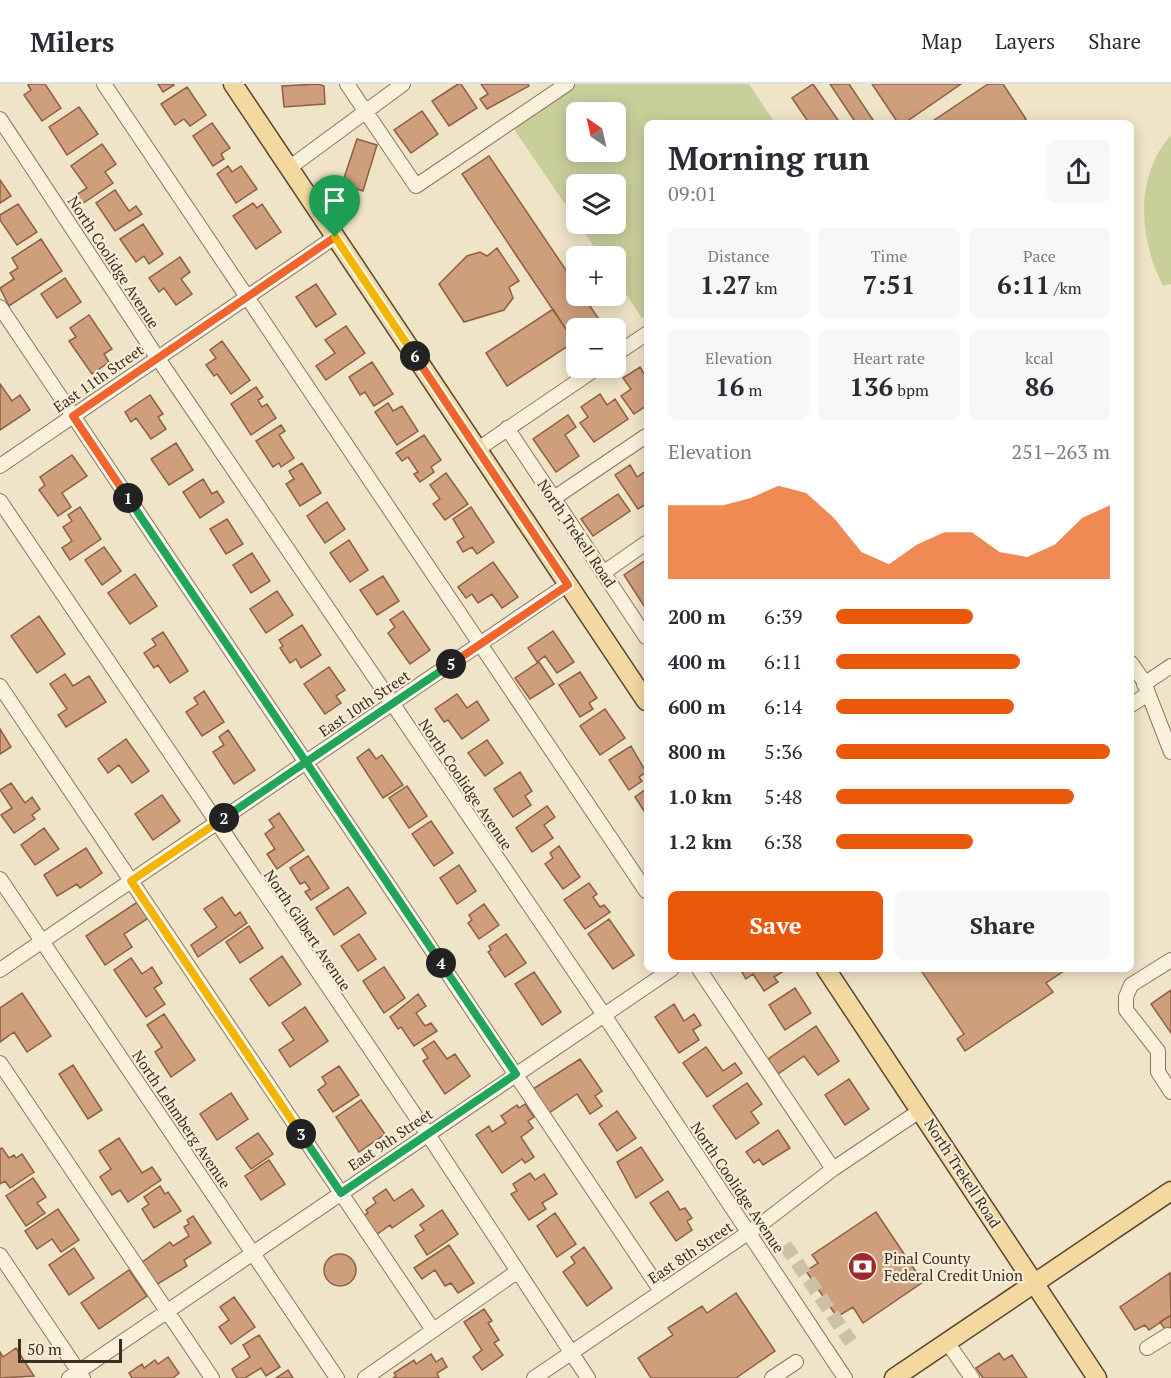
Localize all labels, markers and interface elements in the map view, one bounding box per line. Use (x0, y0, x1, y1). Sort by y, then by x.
text: Milers (30, 23, 114, 60)
text: Map (921, 27, 962, 55)
text: Layers (995, 27, 1055, 55)
text: Share (1088, 27, 1141, 55)
north arrow (566, 102, 626, 162)
map controls (566, 102, 626, 378)
text: Morning run (668, 136, 870, 179)
button: share (1047, 140, 1110, 203)
button: layers (566, 174, 626, 234)
pin (309, 175, 360, 237)
text: 09:01 (668, 180, 717, 207)
icon: arrive (318, 184, 351, 217)
street label: North Coolidge Avenue (64, 192, 164, 332)
text: Distance (708, 245, 770, 267)
text: Time (871, 245, 907, 267)
text: Pace (1023, 245, 1056, 267)
button: + (566, 246, 626, 306)
text: 1.27 (700, 267, 752, 301)
text: 7:51 (862, 267, 915, 301)
text: 6:11 (997, 267, 1050, 301)
text: km (752, 277, 778, 299)
text: /km (1050, 277, 1082, 299)
button: − (566, 318, 626, 378)
street label: East 11th Street (49, 339, 148, 417)
pin: 6 (400, 341, 430, 371)
text: 6 (410, 345, 420, 367)
text: Elevation (705, 347, 772, 369)
text: Heart rate (853, 347, 925, 369)
text: kcal (1025, 347, 1054, 369)
text: 16 (715, 369, 745, 403)
text: 136 (849, 369, 893, 403)
text: 86 (1025, 369, 1054, 403)
text: m (745, 379, 762, 401)
text: bpm (893, 379, 929, 401)
text: Elevation (668, 438, 752, 465)
text: 251–263 m (1011, 438, 1110, 465)
street label: North Trekell Road (533, 475, 621, 591)
pin: 1 (113, 483, 143, 513)
text: 1 (123, 487, 133, 509)
text: 200 m (668, 603, 726, 630)
text: 6:39 (764, 603, 803, 630)
text: 400 m (668, 648, 726, 675)
text: 6:11 (764, 648, 803, 675)
pin: 5 (436, 649, 466, 679)
text: 5 (446, 653, 456, 675)
street label: East 10th Street (314, 665, 414, 741)
text: 600 m (668, 693, 726, 720)
text: 6:14 (764, 693, 803, 720)
street label: North Coolidge Avenue (415, 714, 517, 854)
text: 800 m (668, 738, 726, 765)
text: 5:36 (764, 738, 803, 765)
text: 1.0 km (668, 783, 732, 810)
text: 5:48 (764, 783, 803, 810)
pin: 2 (209, 803, 239, 833)
text: 2 (219, 807, 229, 829)
text: 1.2 km (668, 828, 732, 855)
text: 6:38 (764, 828, 803, 855)
street label: North Gilbert Avenue (260, 866, 356, 994)
button: Save (668, 891, 883, 960)
button: Share (895, 891, 1110, 960)
pin: 4 (426, 948, 456, 978)
text: 4 (436, 952, 446, 974)
street label: North Lehmberg Avenue (128, 1046, 236, 1192)
street label: East 9th Street (344, 1103, 437, 1175)
street label: North Trekell Road (920, 1115, 1006, 1231)
street label: North Coolidge Avenue (687, 1117, 789, 1257)
pin: 3 (286, 1119, 316, 1149)
text: 3 (296, 1123, 306, 1145)
street label: East 8th Street (644, 1216, 737, 1288)
place label: Pinal County Federal Credit Union (884, 1248, 1023, 1285)
bank icon: Pinal County Federal Credit Union (847, 1251, 879, 1283)
scale bar (18, 1336, 122, 1364)
text: 50 m (27, 1338, 62, 1360)

